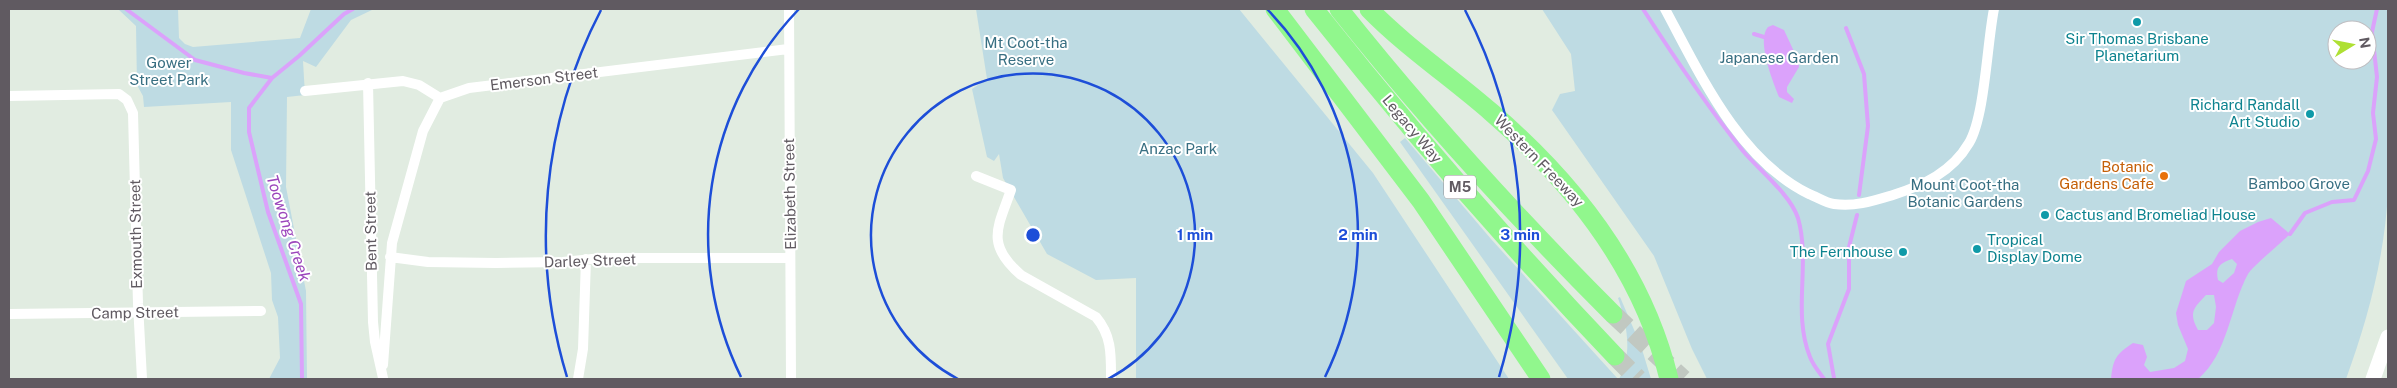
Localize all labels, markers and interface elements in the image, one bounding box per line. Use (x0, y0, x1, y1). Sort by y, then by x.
marker: Sir Thomas Brisbane Planetarium (2131, 16, 2143, 28)
north arrow (2327, 20, 2377, 70)
place label: Sir Thomas Brisbane Planetarium (2065, 30, 2209, 64)
park label: Mt Coot-tha Reserve (984, 34, 1068, 68)
text: N (2356, 36, 2374, 50)
park label: Japanese Garden (1719, 49, 1839, 66)
park label: Gower Street Park (129, 54, 209, 88)
street label: Emerson Street (489, 63, 599, 94)
street label: Legacy Way (1379, 91, 1446, 166)
place label: Richard Randall Art Studio (2190, 96, 2300, 130)
marker: Richard Randall Art Studio (2304, 108, 2316, 120)
street label: Western Freeway (1491, 111, 1587, 210)
street label: Elizabeth Street (780, 138, 799, 250)
park label: Anzac Park (1139, 140, 1217, 157)
place label: Botanic Gardens Cafe (2059, 158, 2154, 192)
marker: Botanic Gardens Cafe (2158, 170, 2170, 182)
water label: Toowong Creek (262, 173, 315, 284)
park label: Bamboo Grove (2248, 175, 2350, 192)
road number: M5 (1444, 176, 1476, 198)
park label: Mount Coot-tha Botanic Gardens (1907, 176, 2023, 210)
street label: Exmouth Street (126, 179, 145, 289)
street label: Bent Street (361, 191, 380, 271)
place label: Cactus and Bromeliad House (2055, 206, 2256, 223)
marker: Cactus and Bromeliad House (2039, 209, 2051, 221)
centre of rings (1024, 226, 1042, 244)
text: 1 min (1177, 226, 1213, 243)
text: 2 min (1338, 226, 1378, 243)
text: 3 min (1500, 226, 1540, 243)
place label: Tropical Display Dome (1987, 231, 2082, 265)
place label: The Fernhouse (1790, 243, 1893, 260)
marker: Tropical Display Dome (1971, 243, 1983, 255)
marker: The Fernhouse (1897, 246, 1909, 258)
street label: Darley Street (543, 250, 637, 271)
street label: Camp Street (91, 303, 179, 322)

